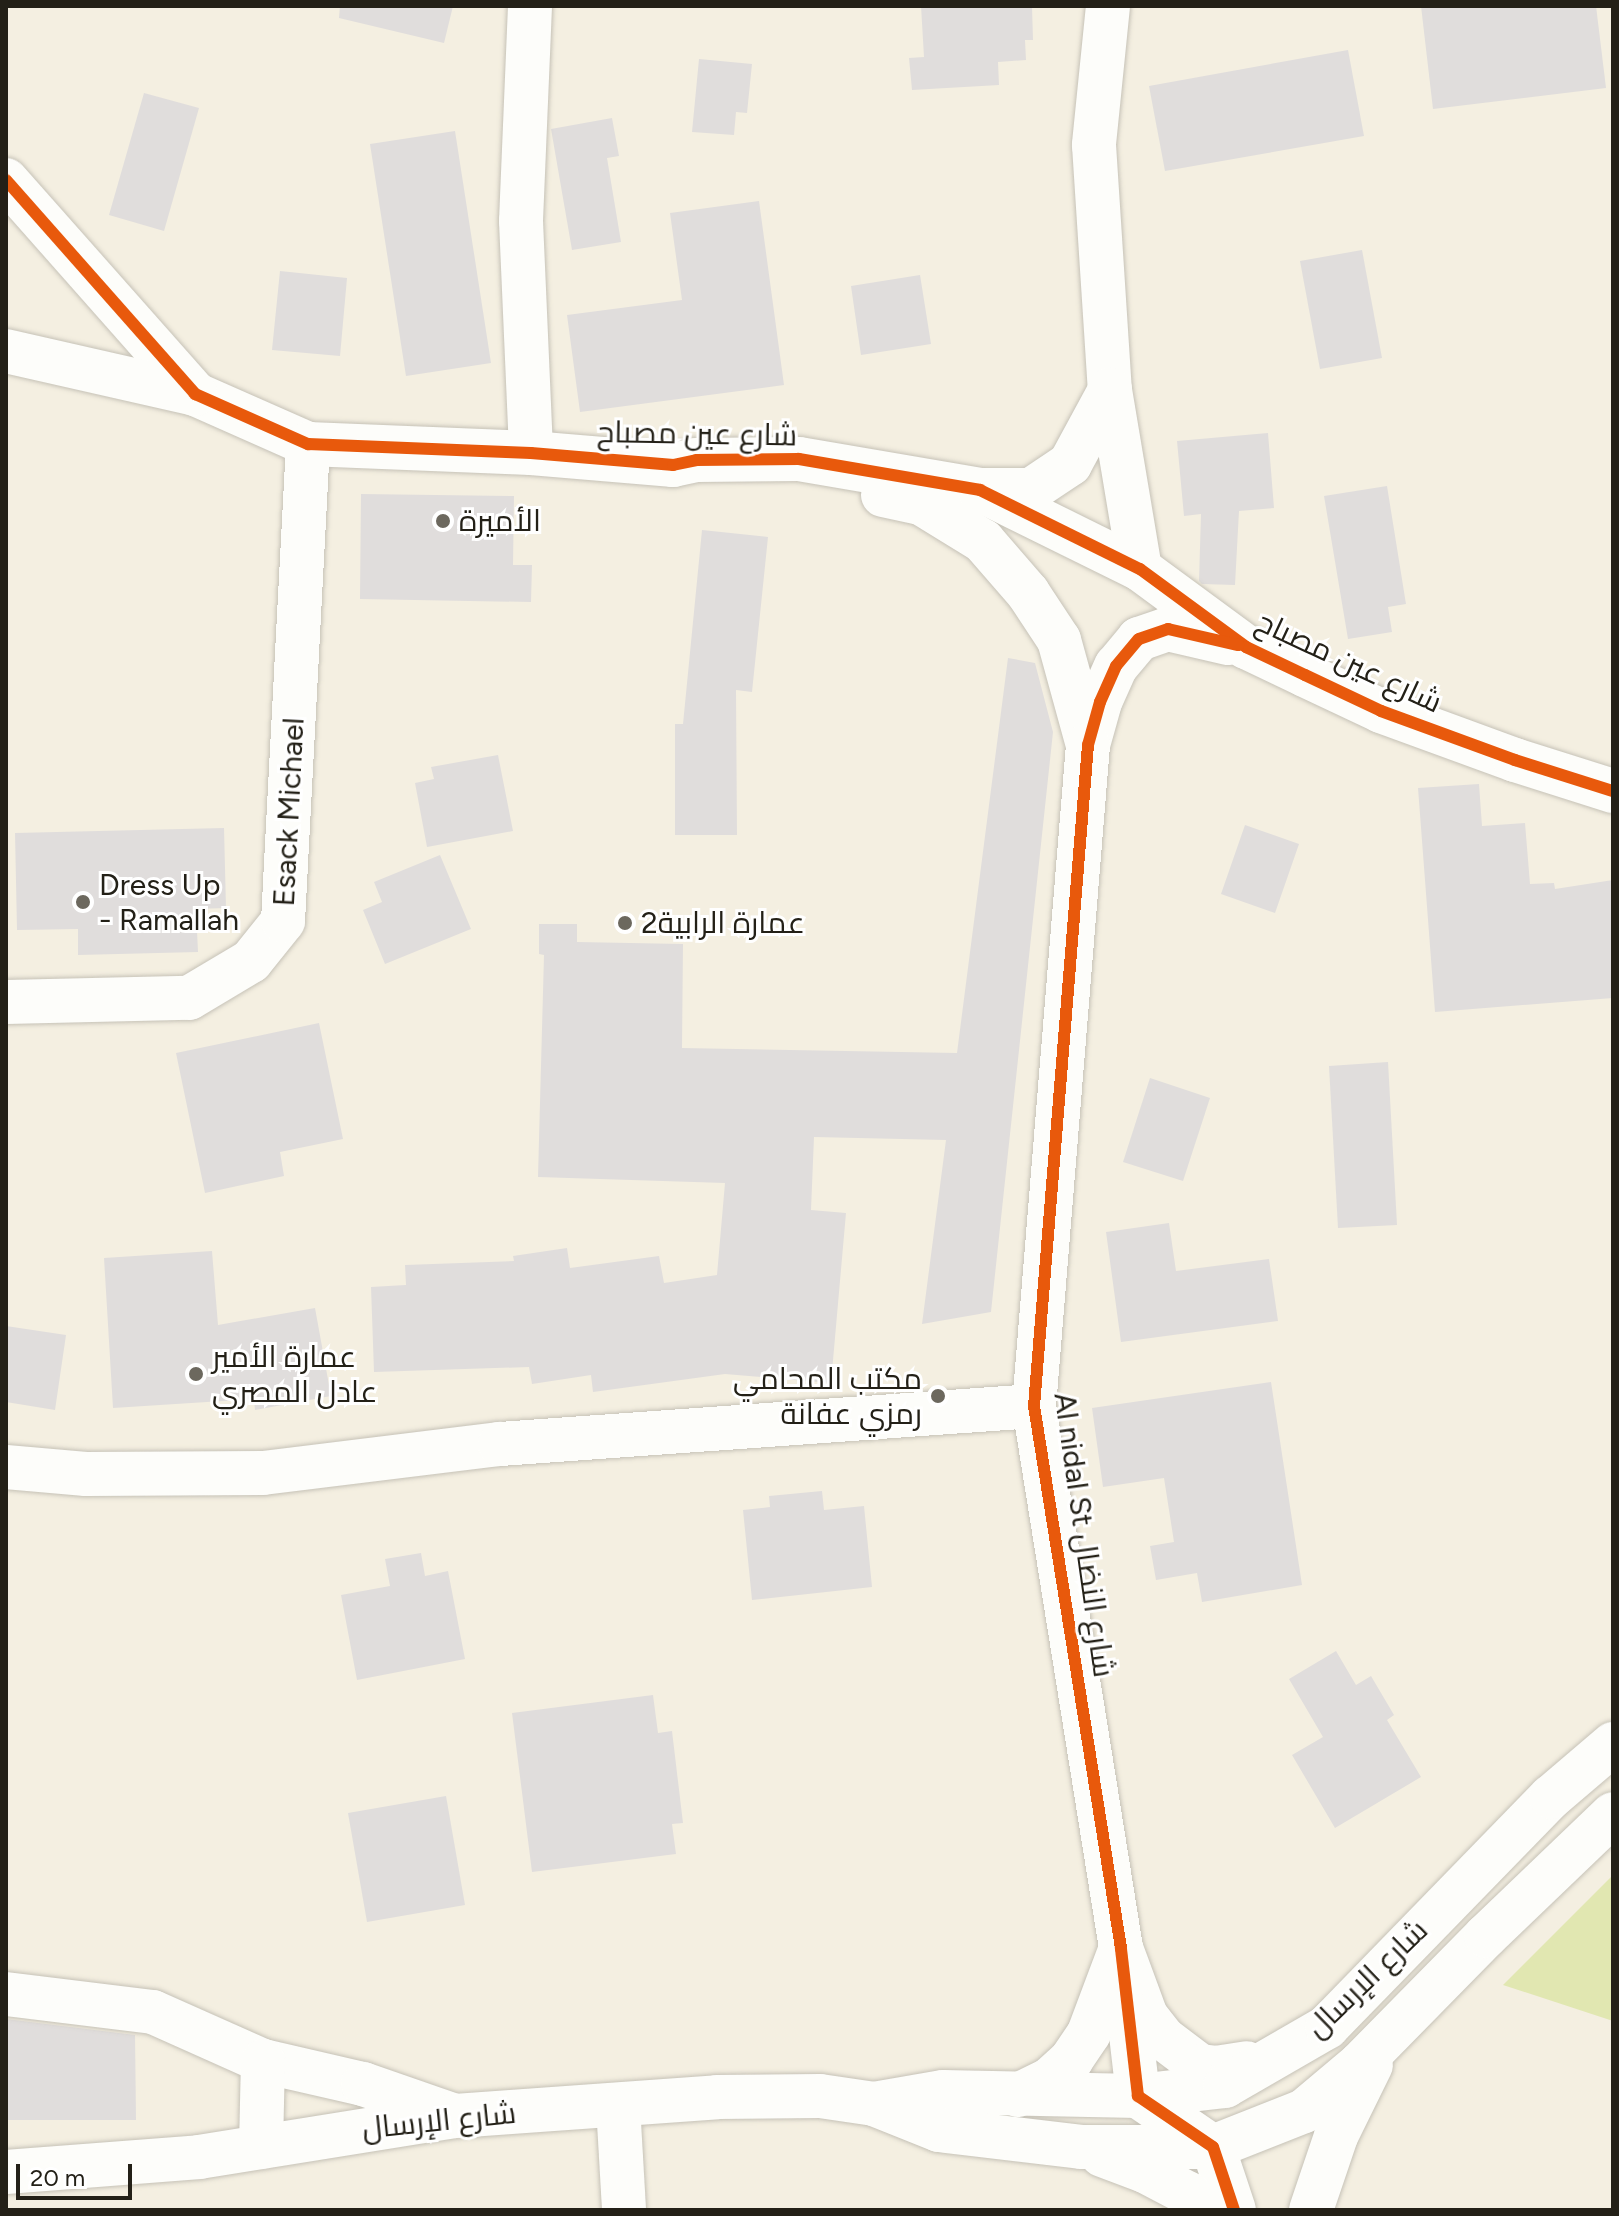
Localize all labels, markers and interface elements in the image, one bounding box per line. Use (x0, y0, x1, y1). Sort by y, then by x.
street label: شارع عين مصباح (597, 414, 797, 454)
place label: الأميرة (459, 503, 541, 539)
marker: الأميرة (434, 512, 452, 530)
street label: شارع عين مصباح (1251, 603, 1447, 721)
street label: Esack Michael (266, 717, 312, 907)
place label: Dress Up - Ramallah (99, 867, 239, 938)
marker: Dress Up - Ramallah (74, 893, 92, 911)
place label: عمارة الرابية2 (641, 905, 805, 941)
marker: عمارة الرابية2 (616, 914, 634, 932)
place label: عمارة الأمير عادل المصري (212, 1339, 378, 1410)
place label: مكتب المحامي رمزي عفانة (733, 1361, 922, 1432)
marker: عمارة الأمير عادل المصري (187, 1365, 205, 1383)
marker: مكتب المحامي رمزي عفانة (929, 1387, 947, 1405)
street label: Al nidal St شارع النضال (1046, 1390, 1122, 1680)
street label: شارع الإرسال (1299, 1912, 1435, 2046)
street label: شارع الإرسال (360, 2095, 518, 2147)
scale bar (20, 2148, 136, 2198)
text: 20 m (30, 2163, 85, 2192)

